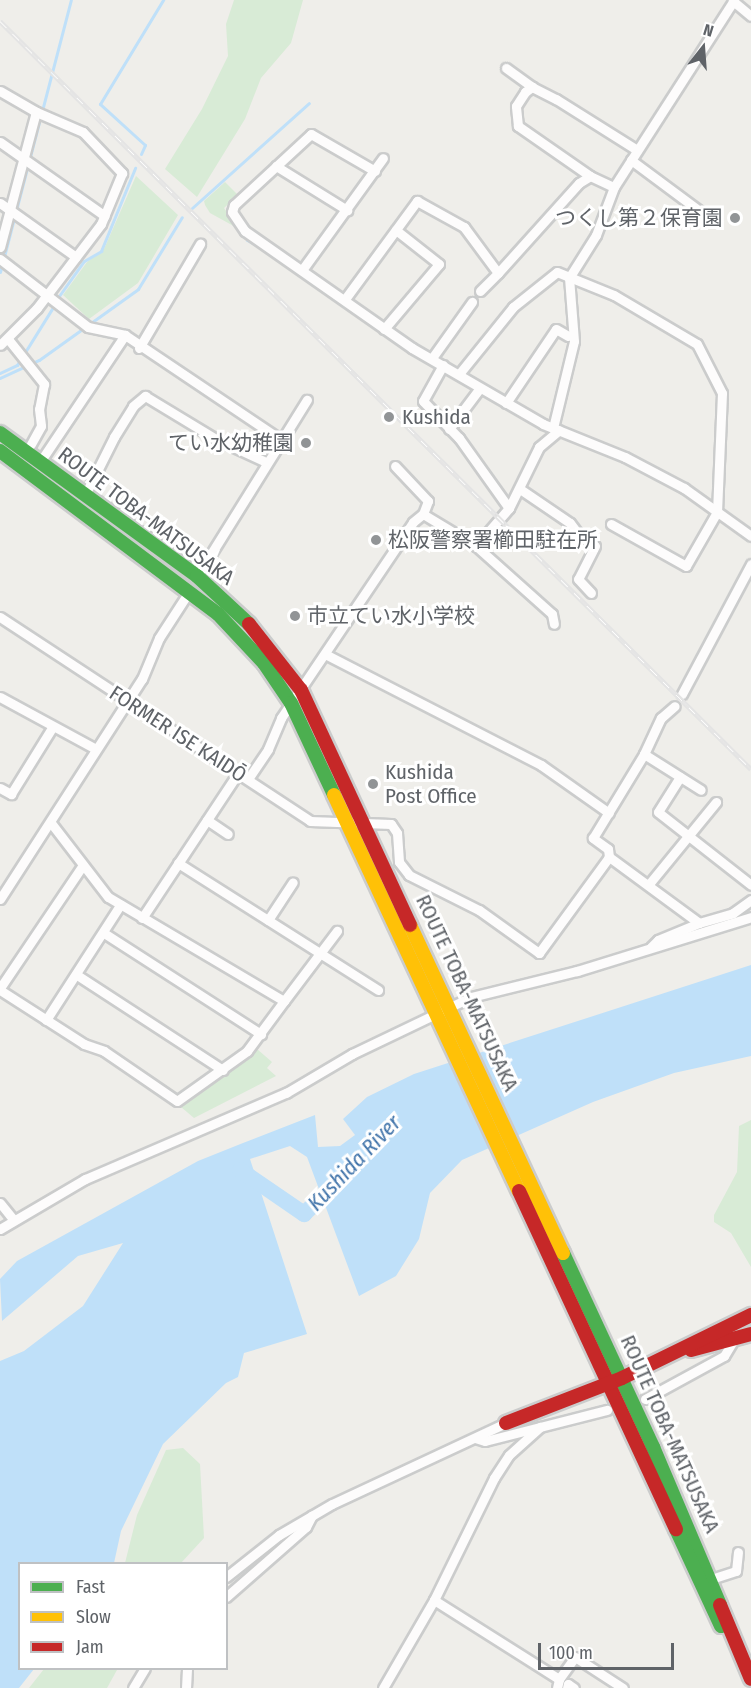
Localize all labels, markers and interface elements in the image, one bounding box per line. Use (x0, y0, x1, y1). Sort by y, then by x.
north arrow (673, 18, 733, 78)
text: N (701, 20, 716, 41)
place label: つくし第２保育園 (555, 205, 723, 231)
marker: つくし第２保育園 (728, 211, 742, 225)
place label: Kushida (402, 404, 471, 430)
marker: Kushida (380, 408, 398, 426)
place label: てい水幼稚園 (168, 430, 294, 456)
marker: てい水幼稚園 (299, 436, 313, 450)
street label: ROUTE TOBA-MATSUSAKA (53, 442, 239, 590)
place label: 松阪警察署櫛田駐在所 (388, 527, 598, 553)
marker: 松阪警察署櫛田駐在所 (369, 533, 383, 547)
place label: 市立てい水小学校 (307, 603, 475, 629)
marker: 市立てい水小学校 (288, 609, 302, 623)
street label: FORMER ISE KAIDŌ (105, 680, 251, 788)
place label: Kushida Post Office (385, 759, 477, 809)
marker: Kushida Post Office (366, 777, 380, 791)
street label: ROUTE TOBA-MATSUSAKA (410, 891, 524, 1095)
water label: Kushida River (302, 1110, 406, 1216)
street label: ROUTE TOBA-MATSUSAKA (615, 1331, 725, 1537)
legend (18, 1562, 228, 1670)
text: Fast (76, 1576, 105, 1598)
text: Slow (76, 1606, 111, 1628)
scale bar (541, 1631, 678, 1669)
text: Jam (76, 1636, 104, 1658)
text: 100 m (549, 1642, 593, 1664)

